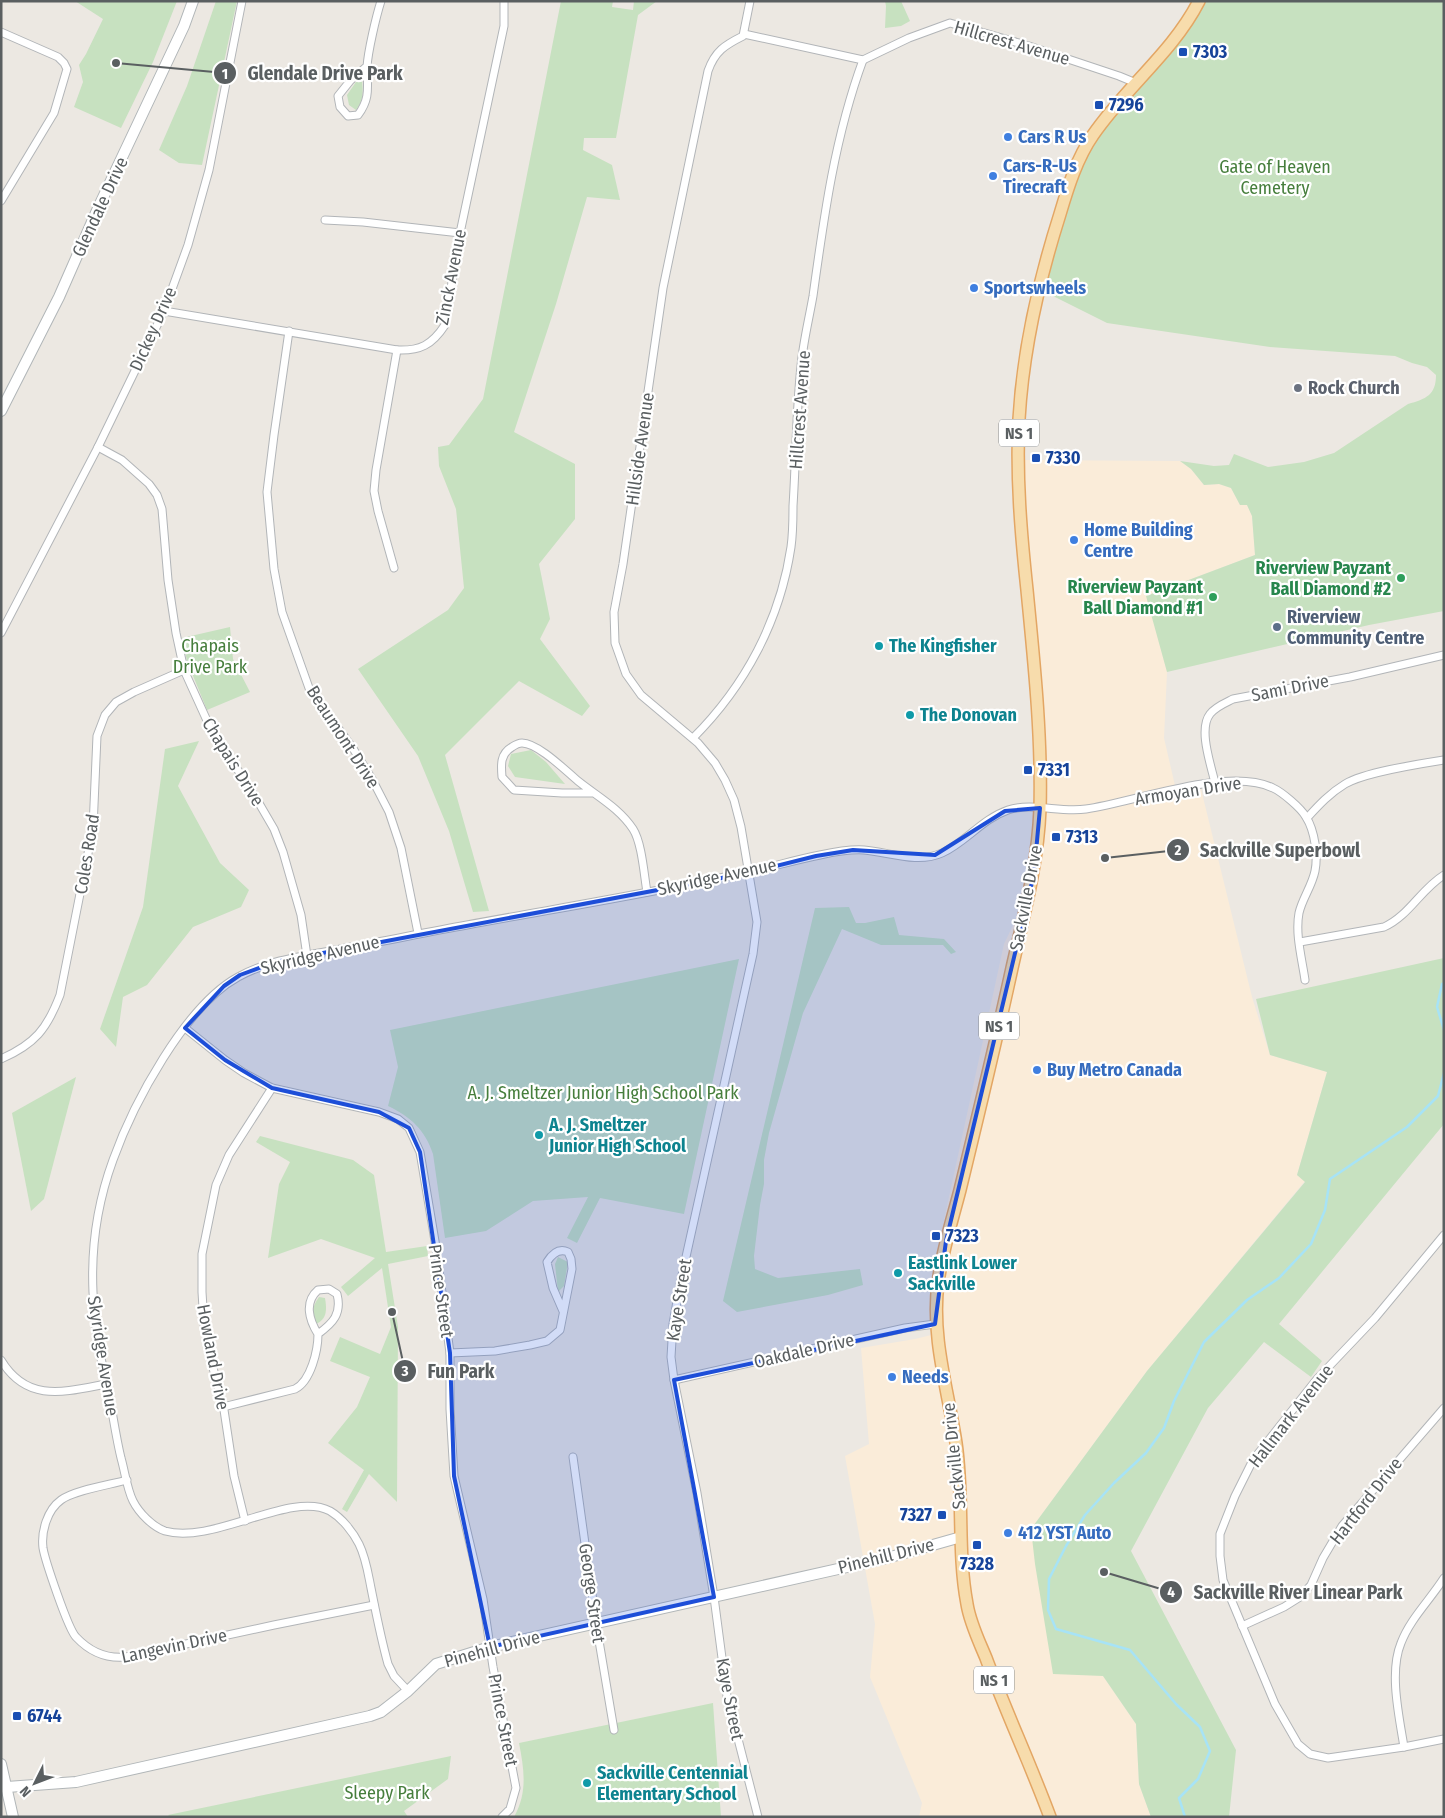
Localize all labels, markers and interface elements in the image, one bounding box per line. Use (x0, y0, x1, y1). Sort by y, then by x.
street label: Hillcrest Avenue (952, 16, 1072, 70)
place label: 7303 (1193, 41, 1228, 63)
marker: 7303 (1177, 46, 1189, 58)
callout: Glendale Drive Park (212, 56, 413, 90)
text: Glendale Drive Park (247, 62, 403, 85)
text: 1 (222, 65, 228, 83)
place label: 7296 (1109, 94, 1144, 116)
marker: 7296 (1093, 99, 1105, 111)
place label: Cars R Us (1018, 126, 1087, 148)
marker: Cars R Us (1002, 131, 1014, 143)
street label: Glendale Drive (67, 154, 133, 260)
place label: Cars-R-Us Tirecraft (1003, 155, 1077, 198)
park label: Gate of Heaven Cemetery (1219, 156, 1331, 199)
marker: Cars-R-Us Tirecraft (987, 170, 999, 182)
street label: Zinck Avenue (431, 227, 471, 327)
place label: Sportswheels (984, 277, 1086, 299)
marker: Sportswheels (968, 282, 980, 294)
street label: Dickey Drive (125, 283, 181, 375)
street label: Hillcrest Avenue (785, 350, 815, 470)
place label: Rock Church (1308, 377, 1400, 399)
marker: Rock Church (1292, 382, 1304, 394)
street label: Hillside Avenue (621, 391, 659, 507)
road number: NS 1 (999, 419, 1039, 446)
place label: 7330 (1046, 447, 1081, 469)
marker: 7330 (1030, 452, 1042, 464)
place label: Home Building Centre (1084, 519, 1193, 562)
marker: Home Building Centre (1068, 534, 1080, 546)
place label: Riverview Payzant Ball Diamond #2 (1256, 557, 1392, 600)
marker: Riverview Payzant Ball Diamond #2 (1395, 572, 1407, 584)
place label: Riverview Payzant Ball Diamond #1 (1068, 576, 1204, 619)
marker: Riverview Payzant Ball Diamond #1 (1207, 591, 1219, 603)
place label: Riverview Community Centre (1287, 606, 1424, 649)
marker: Riverview Community Centre (1271, 621, 1283, 633)
park label: Chapais Drive Park (173, 635, 248, 678)
place label: The Kingfisher (889, 635, 997, 657)
marker: The Kingfisher (873, 640, 885, 652)
street label: Sami Drive (1249, 670, 1331, 706)
street label: Beaumont Drive (302, 682, 384, 792)
place label: The Donovan (920, 704, 1017, 726)
marker: The Donovan (904, 709, 916, 721)
street label: Chapais Drive (197, 714, 269, 810)
place label: 7331 (1038, 759, 1070, 781)
marker: 7331 (1022, 764, 1034, 776)
street label: Armoyan Drive (1133, 772, 1243, 810)
street label: Coles Road (70, 812, 104, 896)
place label: 7313 (1066, 826, 1098, 848)
marker: 7313 (1050, 831, 1062, 843)
callout: Sackville Superbowl (1165, 833, 1370, 867)
text: Sackville Superbowl (1200, 839, 1361, 862)
text: 2 (1174, 841, 1182, 859)
street label: Sackville Drive (1005, 843, 1047, 953)
street label: Skyridge Avenue (655, 854, 779, 900)
street label: Skyridge Avenue (258, 931, 382, 979)
road number: NS 1 (979, 1012, 1019, 1040)
place label: Buy Metro Canada (1047, 1059, 1182, 1081)
marker: Buy Metro Canada (1031, 1064, 1043, 1076)
park label: A. J. Smeltzer Junior High School Park (467, 1082, 739, 1104)
place label: A. J. Smeltzer Junior High School (548, 1114, 686, 1157)
marker: A. J. Smeltzer Junior High School (533, 1129, 545, 1141)
place label: 7323 (946, 1225, 979, 1247)
marker: 7323 (930, 1230, 942, 1242)
street label: Prince Street (424, 1243, 458, 1339)
place label: Eastlink Lower Sackville (908, 1252, 1017, 1295)
street label: Kaye Street (662, 1257, 696, 1343)
marker: Eastlink Lower Sackville (892, 1267, 904, 1279)
street label: Skyridge Avenue (83, 1294, 123, 1418)
street label: Howland Drive (192, 1302, 234, 1412)
street label: Oakdale Drive (752, 1329, 856, 1373)
callout: Fun Park (393, 1354, 505, 1388)
text: Fun Park (428, 1360, 495, 1383)
street label: Hallmark Avenue (1244, 1360, 1338, 1472)
text: 3 (400, 1362, 409, 1380)
place label: Needs (902, 1366, 949, 1388)
marker: Needs (886, 1371, 898, 1383)
street label: Sackville Drive (937, 1402, 971, 1510)
street label: Hartford Drive (1325, 1453, 1407, 1549)
place label: 7327 (900, 1504, 932, 1526)
marker: 7327 (936, 1509, 948, 1521)
place label: 412 YST Auto (1018, 1522, 1112, 1544)
marker: 412 YST Auto (1002, 1527, 1014, 1539)
street label: Pinehill Drive (836, 1533, 936, 1579)
marker: 7328 (971, 1539, 983, 1551)
street label: George Street (574, 1542, 610, 1644)
place label: 7328 (960, 1553, 994, 1575)
callout: Sackville River Linear Park (1159, 1575, 1413, 1609)
text: Sackville River Linear Park (1194, 1581, 1403, 1604)
text: 4 (1167, 1583, 1175, 1601)
street label: Langevin Drive (119, 1624, 229, 1668)
street label: Pinehill Drive (442, 1626, 542, 1672)
street label: Kaye Street (711, 1656, 749, 1742)
road number: NS 1 (974, 1666, 1014, 1694)
street label: Prince Street (483, 1672, 523, 1768)
place label: 6744 (27, 1705, 62, 1727)
marker: 6744 (11, 1710, 23, 1722)
north arrow (10, 1758, 60, 1808)
place label: Sackville Centennial Elementary School (597, 1762, 748, 1805)
marker: Sackville Centennial Elementary School (581, 1777, 593, 1789)
park label: Sleepy Park (344, 1782, 430, 1804)
text: N (17, 1783, 35, 1800)

